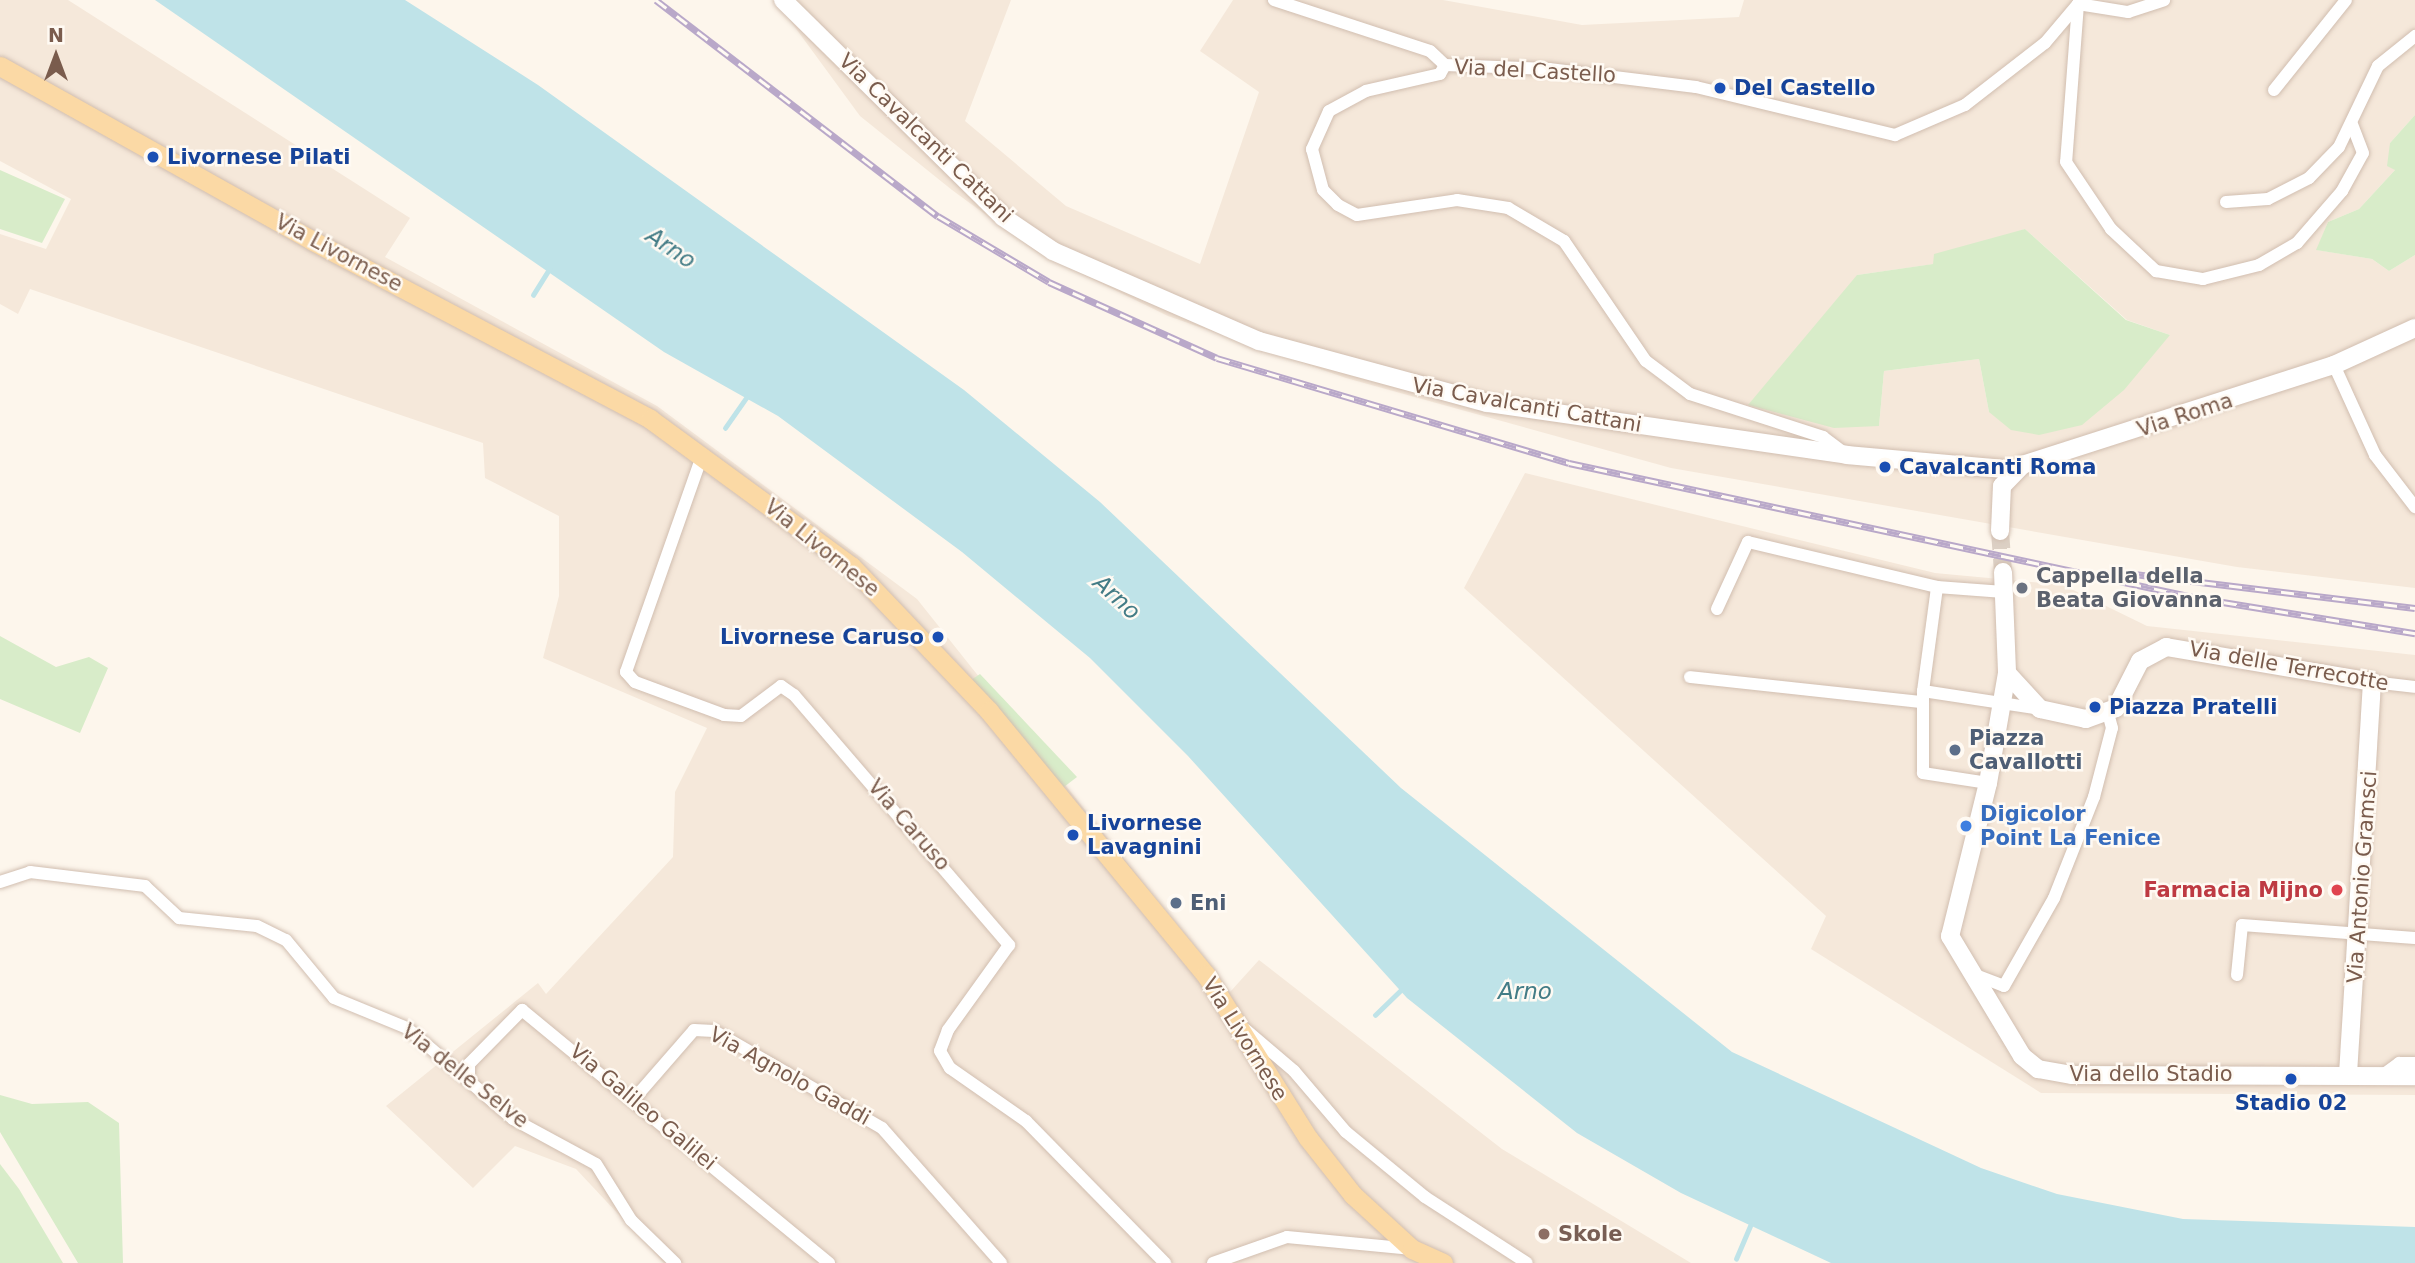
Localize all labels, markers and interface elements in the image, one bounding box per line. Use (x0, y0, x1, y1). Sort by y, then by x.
north arrow (21, 21, 91, 91)
text: N (48, 24, 64, 46)
street label: Via Cavalcanti Cattani (834, 48, 1018, 228)
street label: Via del Castello (1453, 54, 1617, 88)
place label: Del Castello (1734, 75, 1875, 101)
marker: Del Castello (1712, 80, 1728, 96)
place label: Livornese Pilati (167, 144, 350, 170)
marker: Livornese Pilati (145, 149, 161, 165)
street label: Via Livornese (271, 209, 407, 297)
water label: Arno (641, 222, 701, 274)
street label: Via Cavalcanti Cattani (1410, 372, 1644, 438)
street label: Via Roma (2134, 388, 2236, 442)
place label: Cavalcanti Roma (1899, 454, 2096, 480)
marker: Cavalcanti Roma (1877, 459, 1893, 475)
street label: Via Livornese (759, 494, 885, 602)
place label: Cappella della Beata Giovanna (2036, 563, 2223, 613)
water label: Arno (1088, 569, 1146, 625)
marker: Cappella della Beata Giovanna (2014, 580, 2030, 596)
place label: Livornese Caruso (720, 624, 924, 650)
marker: Livornese Caruso (930, 629, 946, 645)
street label: Via delle Terrecotte (2187, 636, 2391, 696)
place label: Piazza Pratelli (2109, 694, 2277, 720)
marker: Piazza Pratelli (2087, 699, 2103, 715)
place label: Piazza Cavallotti (1969, 725, 2083, 775)
marker: Piazza Cavallotti (1947, 742, 1963, 758)
street label: Via Antonio Gramsci (2342, 770, 2382, 984)
street label: Via Caruso (863, 774, 955, 876)
place label: Digicolor Point La Fenice (1980, 801, 2161, 851)
place label: Livornese Lavagnini (1087, 810, 1202, 860)
marker: Digicolor Point La Fenice (1958, 818, 1974, 834)
marker: Livornese Lavagnini (1065, 827, 1081, 843)
place label: Farmacia Mijno (2144, 877, 2323, 903)
marker: Farmacia Mijno (2329, 882, 2345, 898)
place label: Eni (1190, 890, 1226, 916)
marker: Eni (1168, 895, 1184, 911)
street label: Via Livornese (1197, 973, 1293, 1105)
water label: Arno (1498, 977, 1552, 1005)
street label: Via delle Selve (396, 1019, 534, 1133)
street label: Via Agnolo Gaddi (705, 1021, 875, 1131)
street label: Via Galileo Galilei (565, 1038, 721, 1176)
street label: Via dello Stadio (2069, 1061, 2233, 1087)
marker: Stadio 02 (2283, 1071, 2299, 1087)
place label: Stadio 02 (2235, 1090, 2347, 1116)
place label: Skole (1558, 1221, 1622, 1247)
marker: Skole (1536, 1226, 1552, 1242)

